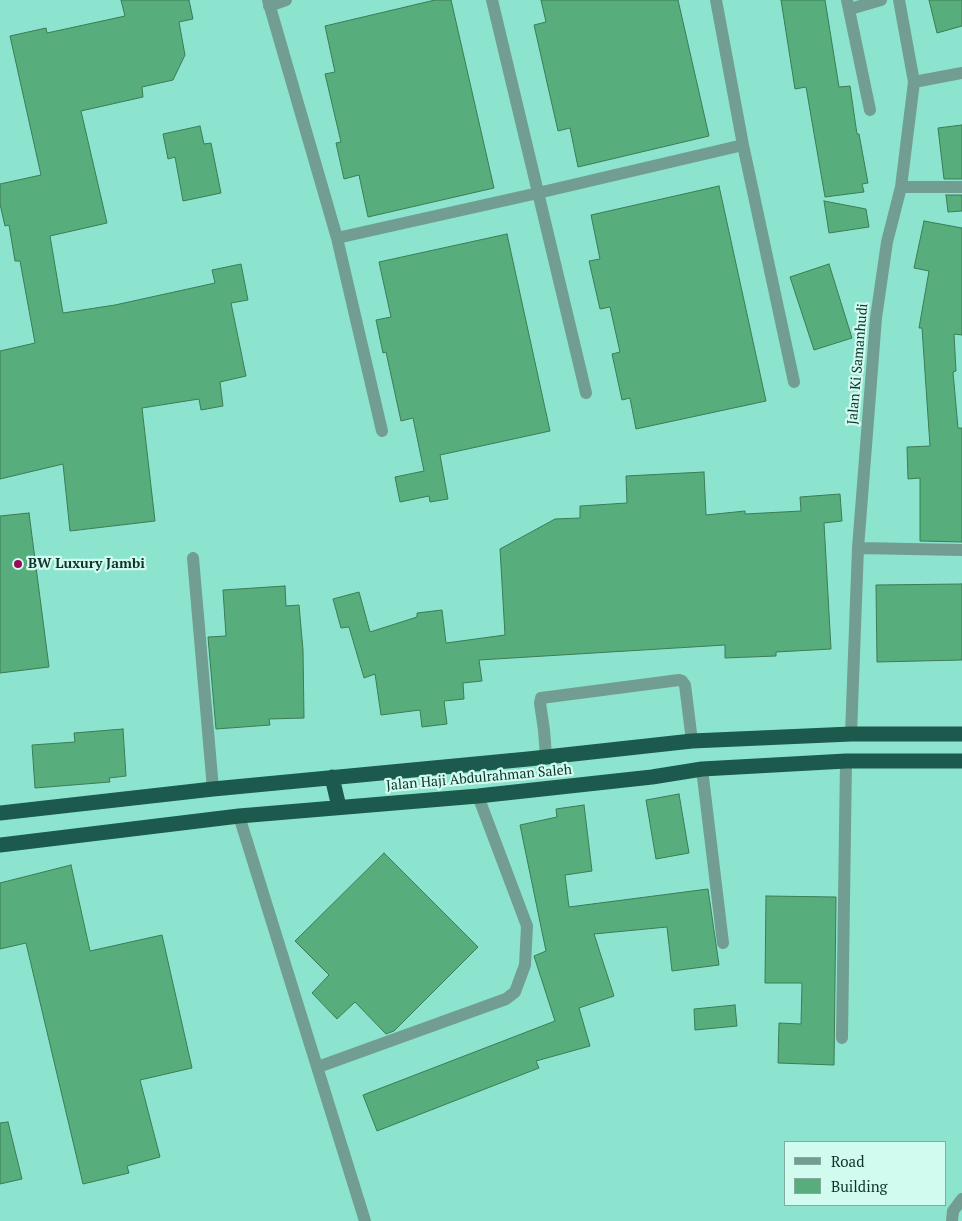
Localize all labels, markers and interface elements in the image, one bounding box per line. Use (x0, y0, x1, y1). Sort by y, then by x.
street label: Jalan Ki Samanhudi (844, 303, 872, 425)
place label: BW Luxury Jambi (28, 556, 145, 572)
marker: BW Luxury Jambi (12, 558, 24, 570)
street label: Jalan Haji Abdulrahman Saleh (385, 762, 573, 794)
legend (784, 1141, 947, 1206)
text: Road (831, 1151, 864, 1171)
text: Building (831, 1176, 888, 1196)

